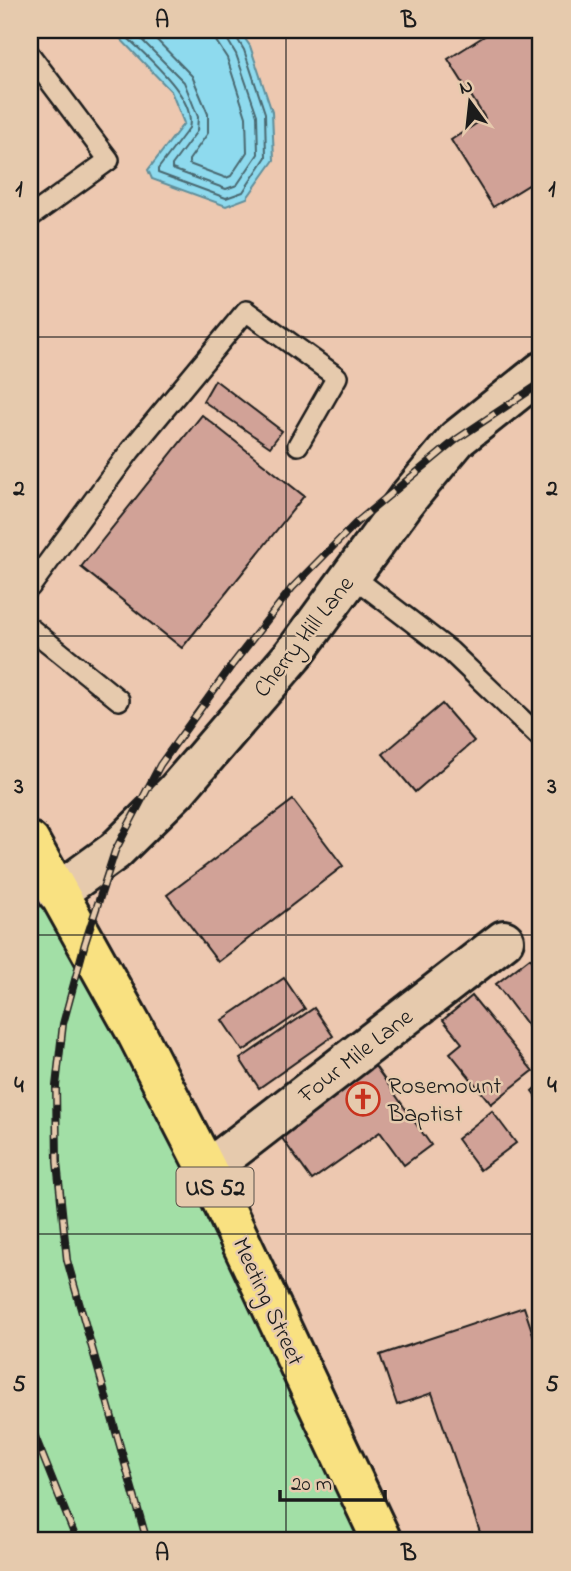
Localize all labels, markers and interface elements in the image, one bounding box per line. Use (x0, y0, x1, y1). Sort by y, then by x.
text: A (155, 5, 169, 38)
text: B (400, 5, 417, 38)
north arrow (434, 66, 504, 136)
text: N (457, 73, 476, 103)
text: 1 (15, 174, 23, 207)
text: 1 (548, 174, 556, 207)
text: 2 (12, 473, 25, 506)
text: 2 (545, 473, 558, 506)
street label: Cherry Hill Lane (246, 569, 365, 707)
text: 3 (13, 771, 24, 804)
text: 3 (546, 771, 557, 804)
street label: Four Mile Lane (291, 1001, 422, 1114)
text: 4 (14, 1070, 24, 1103)
place label: Rosemount Baptist (387, 1070, 501, 1133)
text: 4 (547, 1070, 557, 1103)
church icon: Rosemount Baptist (344, 1080, 382, 1118)
road number: US 52 (176, 1168, 254, 1206)
street label: Meeting Street (222, 1232, 312, 1372)
text: 5 (12, 1369, 26, 1402)
text: 5 (545, 1369, 559, 1402)
scale bar (280, 1459, 386, 1503)
text: 20 m (291, 1470, 332, 1500)
text: A (155, 1538, 169, 1571)
text: B (400, 1538, 417, 1571)

